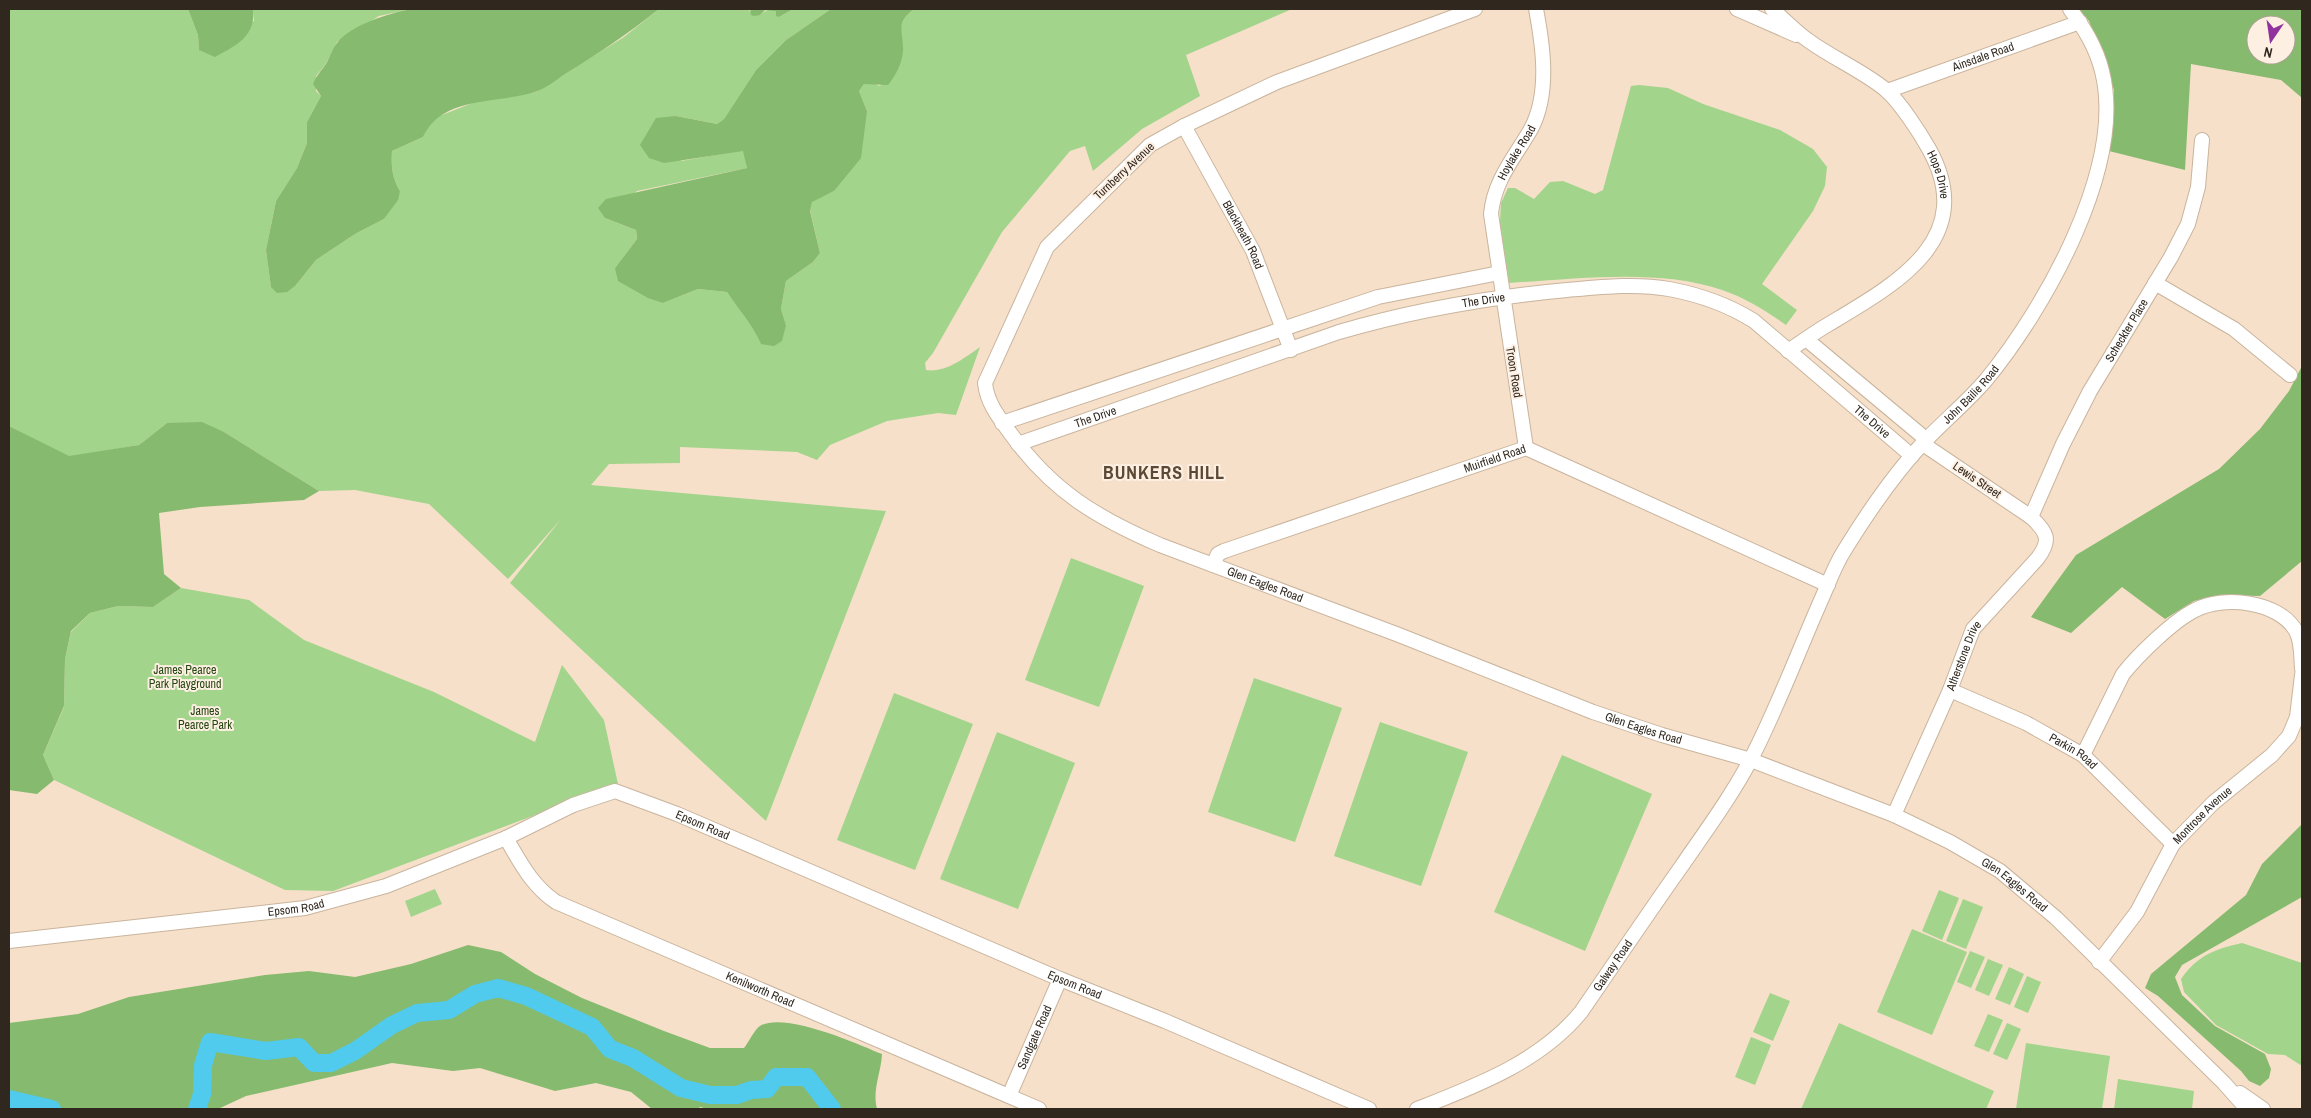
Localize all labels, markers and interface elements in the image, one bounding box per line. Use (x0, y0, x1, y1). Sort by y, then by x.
north arrow (2246, 15, 2296, 65)
street label: Ainsdale Road (1949, 38, 2016, 75)
text: N (2262, 43, 2274, 62)
street label: Hoylake Road (1494, 122, 1540, 183)
street label: Turnberry Avenue (1090, 139, 1158, 203)
street label: Hope Drive (1923, 148, 1952, 199)
street label: Blackheath Road (1219, 198, 1267, 271)
street label: The Drive (1461, 289, 1506, 312)
street label: Scheckter Place (2101, 296, 2152, 365)
street label: Troon Road (1502, 345, 1526, 399)
street label: John Bailie Road (1939, 362, 2003, 427)
street label: The Drive (1072, 402, 1118, 432)
street label: The Drive (1850, 402, 1894, 442)
street label: Muirfield Road (1462, 441, 1528, 477)
street label: Lewis Street (1950, 458, 2004, 502)
district label: BUNKERS HILL (1103, 460, 1225, 485)
street label: Glen Eagles Road (1225, 563, 1305, 606)
street label: Atherstone Drive (1942, 617, 1985, 694)
park label: James Pearce Park Playground (149, 662, 221, 692)
park label: James Pearce Park (178, 703, 232, 733)
street label: Glen Eagles Road (1603, 709, 1684, 748)
street label: Parkin Road (2046, 730, 2101, 773)
street label: Montrose Avenue (2169, 783, 2235, 847)
street label: Epsom Road (673, 806, 732, 844)
street label: Glen Eagles Road (1978, 854, 2051, 916)
street label: Epsom Road (267, 895, 326, 920)
street label: Galway Road (1589, 937, 1636, 995)
street label: Epsom Road (1045, 967, 1104, 1003)
street label: Kenilworth Road (723, 968, 797, 1011)
street label: Sandgate Road (1014, 1003, 1056, 1072)

